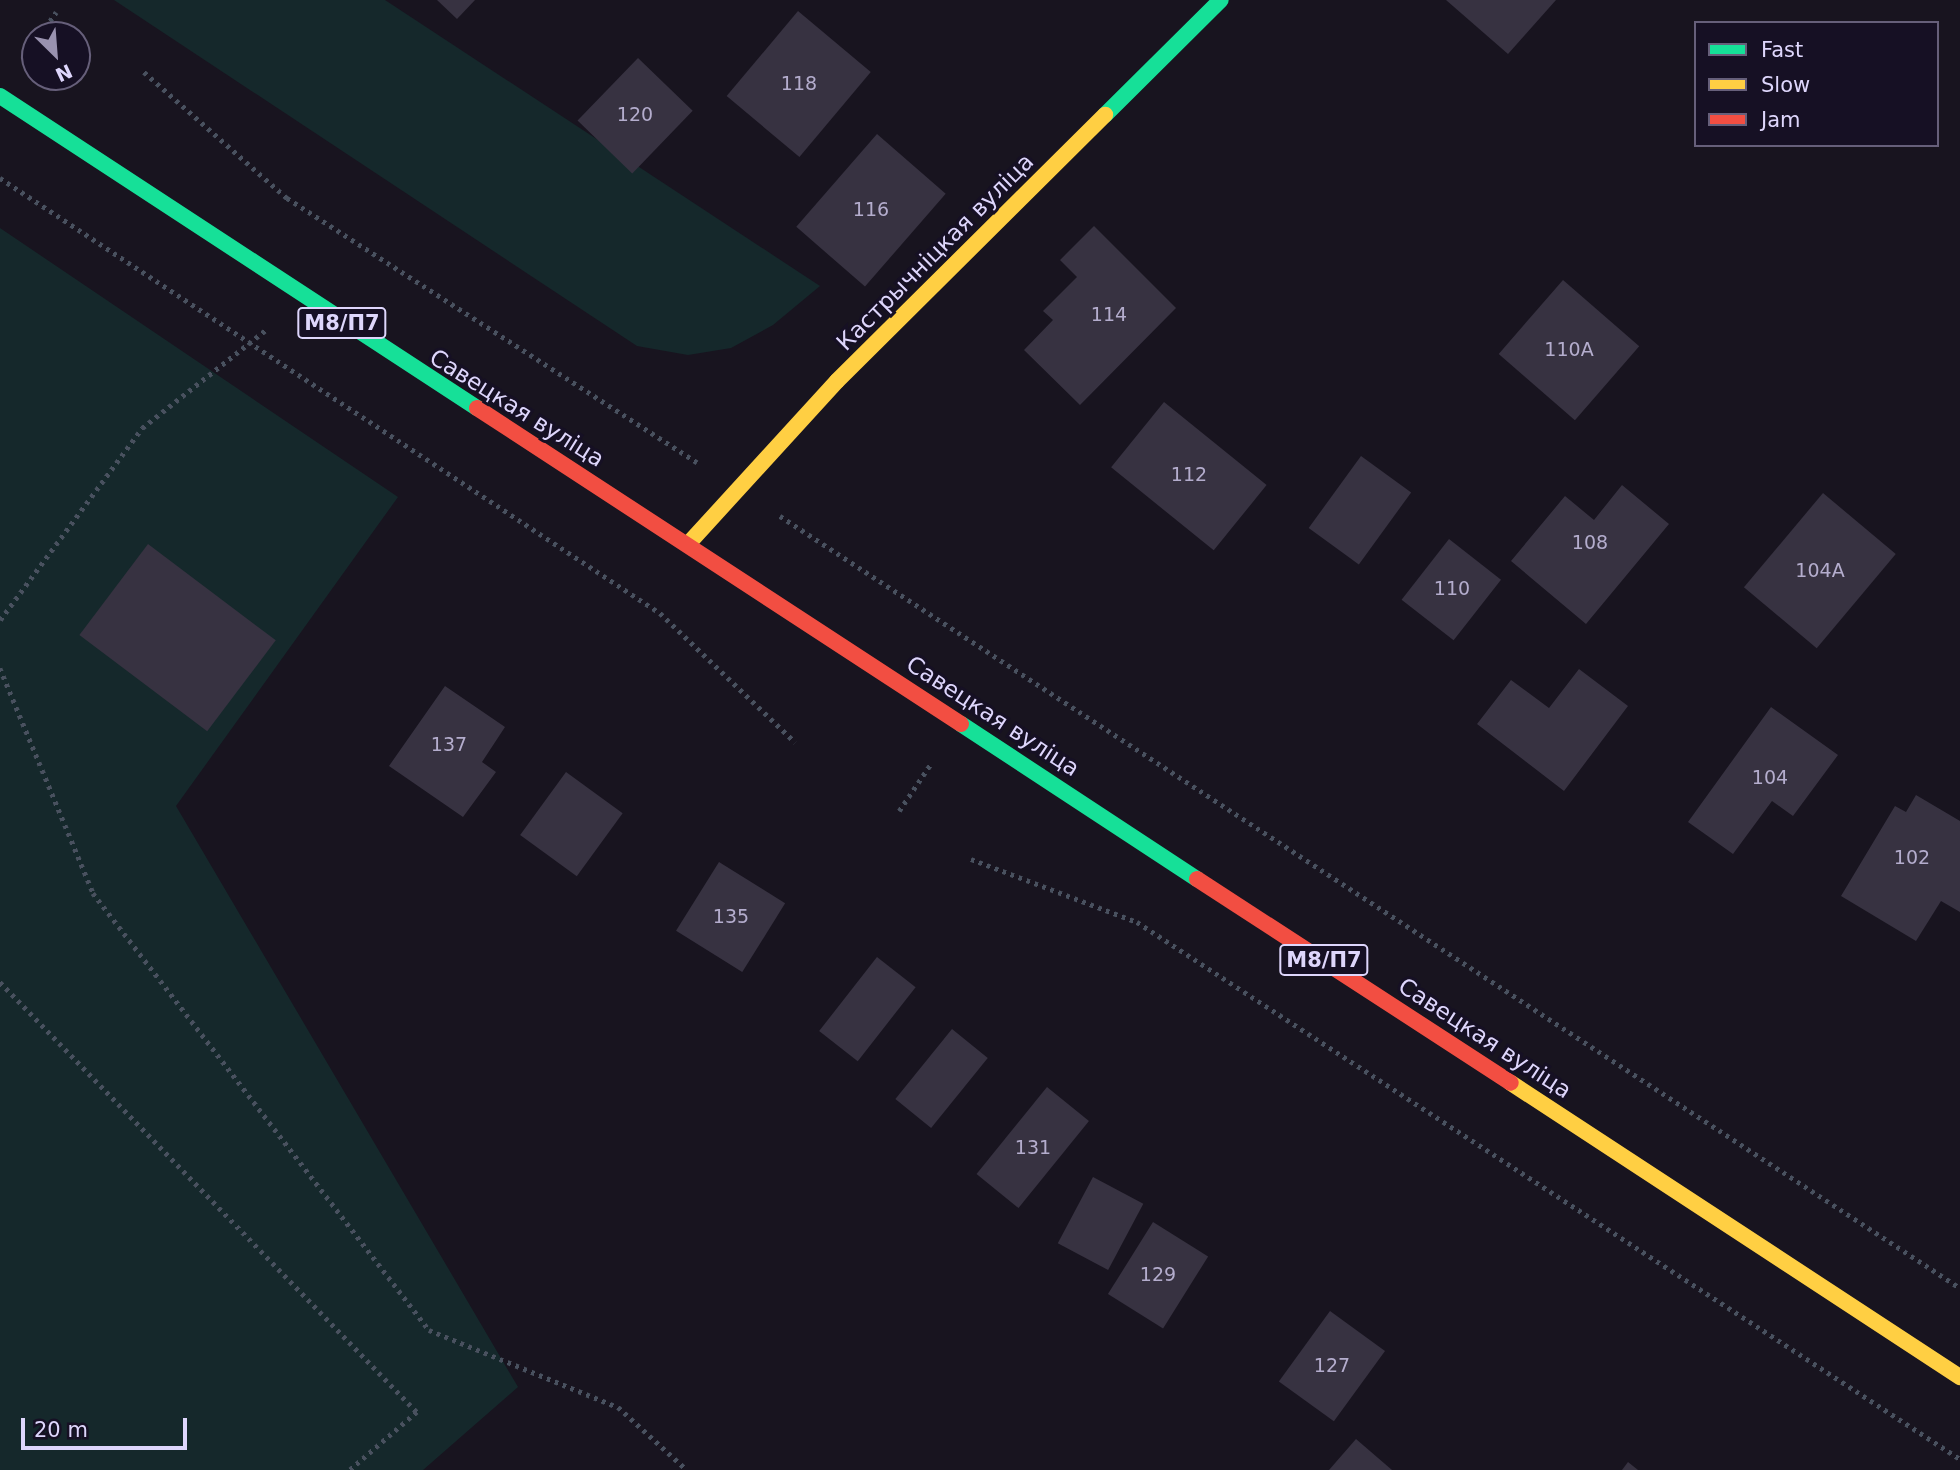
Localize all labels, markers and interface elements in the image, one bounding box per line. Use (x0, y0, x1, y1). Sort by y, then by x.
north arrow (21, 21, 91, 91)
legend (1694, 21, 1939, 147)
text: Fast (1761, 38, 1803, 62)
text: N (52, 60, 76, 87)
house number: 118 (781, 73, 817, 95)
text: Slow (1761, 73, 1810, 97)
house number: 120 (617, 104, 653, 126)
text: Jam (1761, 108, 1801, 132)
street label: Кастрычніцкая вуліца (831, 148, 1039, 356)
house number: 116 (853, 199, 889, 221)
house number: 114 (1091, 304, 1127, 326)
road number: М8/П7 (296, 306, 388, 340)
house number: 110А (1544, 339, 1594, 361)
street label: Савецкая вуліца (425, 343, 609, 473)
house number: 112 (1171, 464, 1207, 486)
house number: 108 (1572, 532, 1608, 554)
house number: 104А (1795, 560, 1845, 582)
house number: 110 (1434, 578, 1470, 600)
street label: Савецкая вуліца (901, 650, 1085, 782)
house number: 137 (431, 734, 467, 756)
house number: 104 (1752, 767, 1788, 789)
house number: 102 (1894, 847, 1930, 869)
house number: 135 (713, 906, 749, 928)
road number: М8/П7 (1278, 942, 1370, 978)
street label: Савецкая вуліца (1393, 972, 1577, 1104)
house number: 131 (1015, 1137, 1051, 1159)
house number: 129 (1140, 1264, 1176, 1286)
house number: 127 (1314, 1355, 1350, 1377)
scale bar (24, 1404, 191, 1448)
text: 20 m (34, 1418, 88, 1442)

